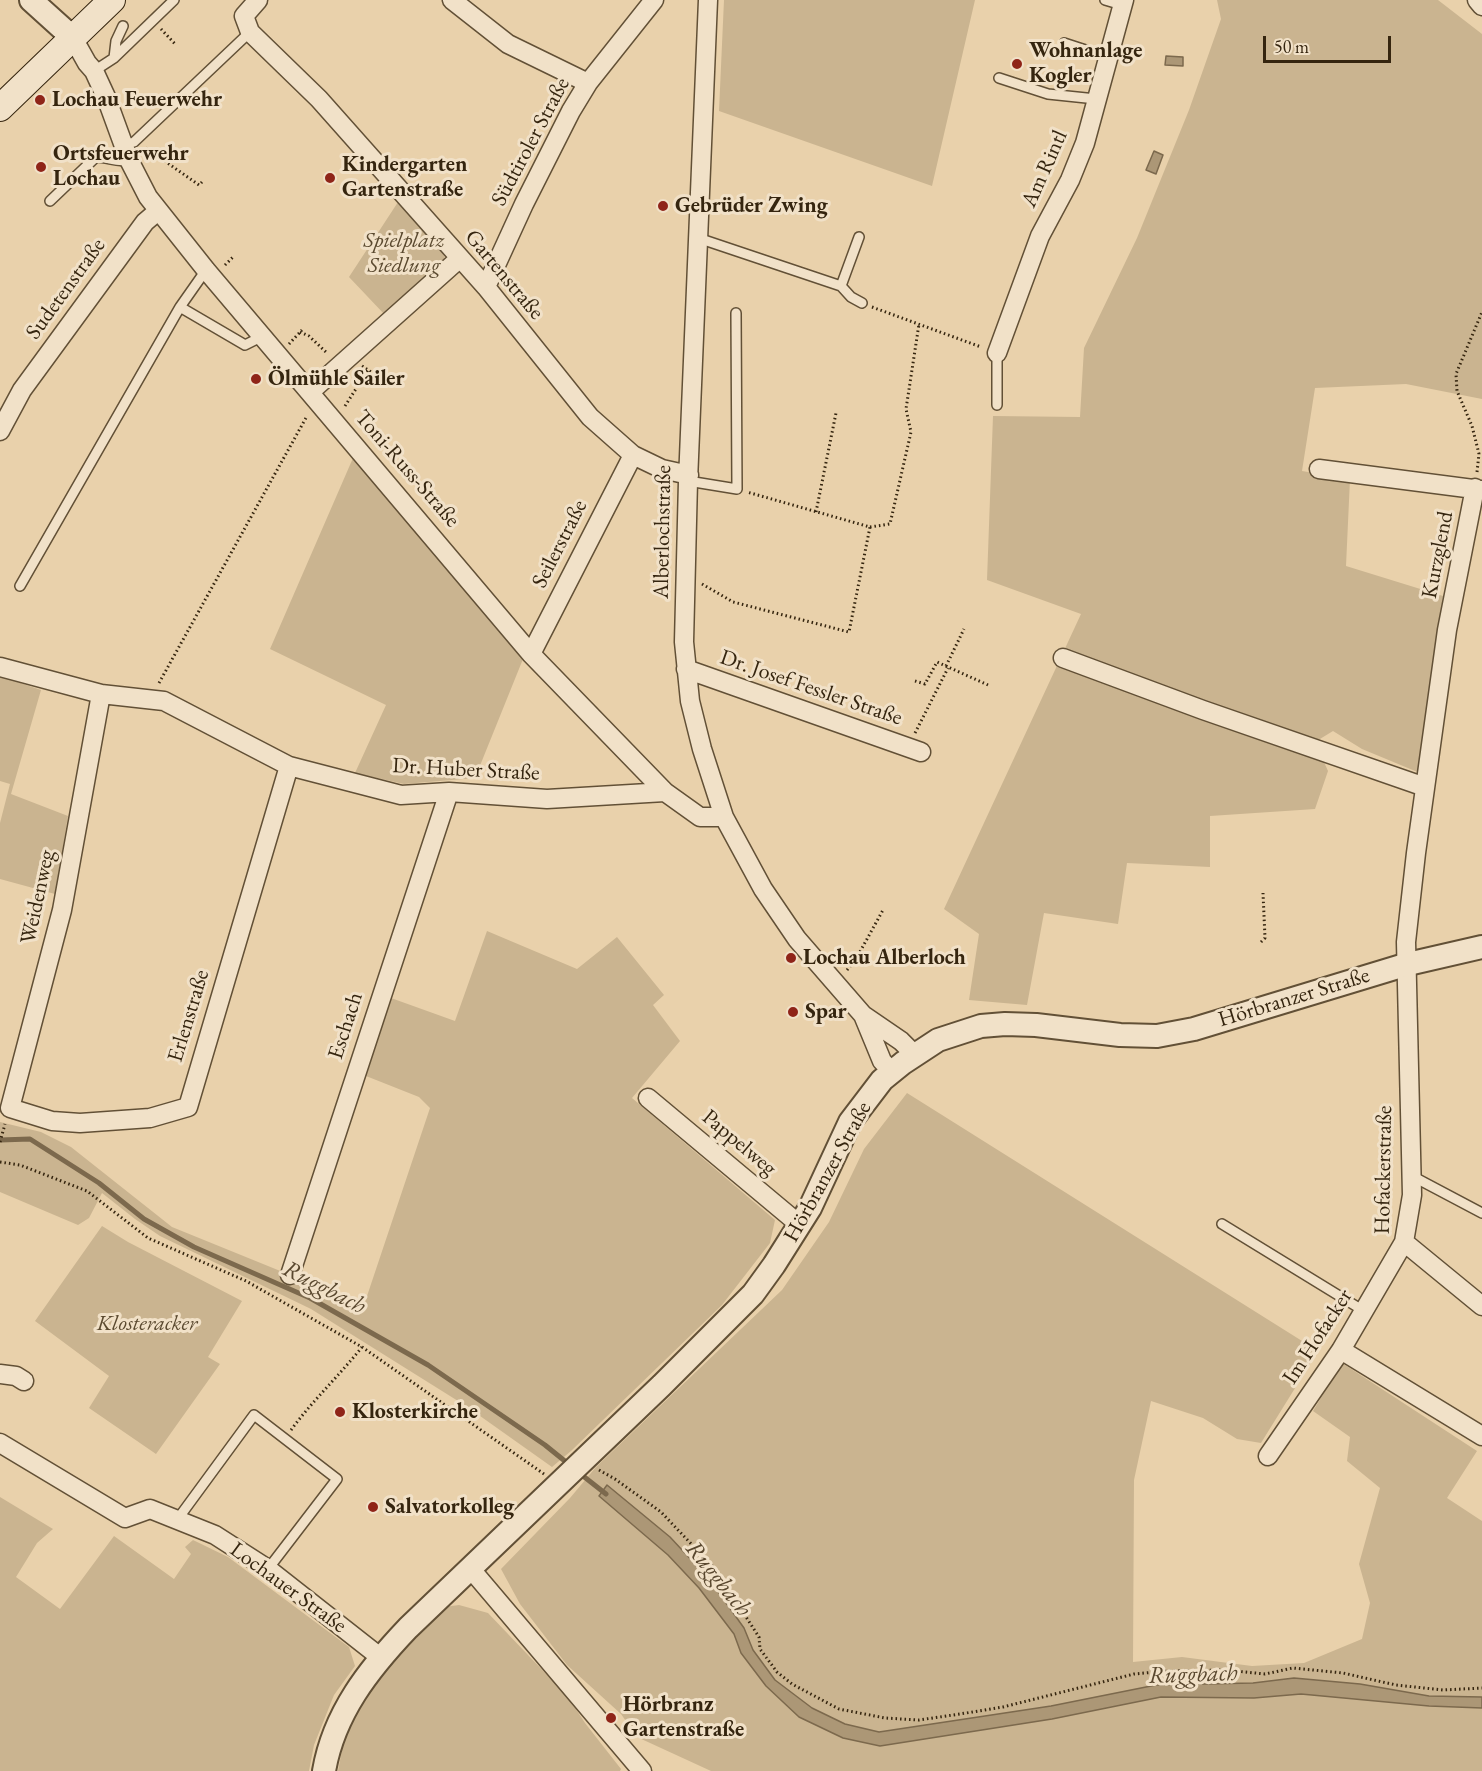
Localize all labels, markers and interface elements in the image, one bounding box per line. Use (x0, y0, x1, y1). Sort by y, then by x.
scale bar (1266, 24, 1394, 62)
text: 50 m (1274, 35, 1309, 58)
place label: Wohnanlage Kogler (1029, 38, 1142, 90)
marker: Wohnanlage Kogler (1010, 57, 1024, 71)
street label: Südtiroler Straße (486, 73, 576, 211)
place label: Lochau Feuerwehr (52, 87, 222, 113)
marker: Lochau Feuerwehr (33, 93, 47, 107)
street label: Am Rintl (1016, 126, 1074, 212)
place label: Ortsfeuerwehr Lochau (53, 141, 189, 192)
place label: Kindergarten Gartenstraße (342, 152, 467, 204)
marker: Ortsfeuerwehr Lochau (34, 160, 48, 174)
marker: Kindergarten Gartenstraße (323, 171, 337, 185)
place label: Gebrüder Zwing (675, 193, 828, 219)
marker: Gebrüder Zwing (656, 199, 670, 213)
street label: Gartenstraße (459, 225, 549, 325)
park label: Spielplatz Siedlung (364, 228, 444, 280)
street label: Sudetenstraße (21, 233, 111, 345)
place label: Ölmühle Sailer (268, 366, 405, 392)
marker: Ölmühle Sailer (249, 372, 263, 386)
street label: Toni-Russ-Straße (349, 405, 465, 533)
street label: Alberlochstraße (649, 465, 677, 599)
street label: Seilerstraße (527, 496, 593, 592)
street label: Kurzglend (1417, 509, 1459, 601)
street label: Dr. Josef Fessler Straße (717, 644, 905, 732)
street label: Dr. Huber Straße (392, 753, 540, 787)
street label: Weidenweg (15, 848, 61, 946)
place label: Lochau Alberloch (803, 945, 966, 971)
marker: Lochau Alberloch (784, 951, 798, 965)
street label: Hörbranzer Straße (1215, 962, 1373, 1034)
street label: Erlenstraße (162, 967, 216, 1065)
street label: Eschach (323, 989, 369, 1063)
place label: Spar (805, 999, 847, 1025)
marker: Spar (786, 1005, 800, 1019)
street label: Hörbranzer Straße (778, 1097, 878, 1247)
street label: Pappelweg (696, 1104, 782, 1182)
street label: Hofackerstraße (1370, 1105, 1398, 1235)
water label: Ruggbach (278, 1255, 370, 1321)
street label: Im Hofacker (1277, 1284, 1359, 1390)
park label: Klosteracker (97, 1311, 197, 1337)
place label: Klosterkirche (352, 1399, 478, 1425)
marker: Klosterkirche (333, 1405, 347, 1419)
place label: Salvatorkolleg (385, 1494, 514, 1520)
marker: Salvatorkolleg (366, 1500, 380, 1514)
water label: Ruggbach (679, 1535, 757, 1623)
street label: Lochauer Straße (225, 1537, 351, 1639)
water label: Ruggbach (1148, 1659, 1238, 1691)
place label: Hörbranz Gartenstraße (623, 1692, 744, 1744)
marker: Hörbranz Gartenstraße (604, 1711, 618, 1725)

